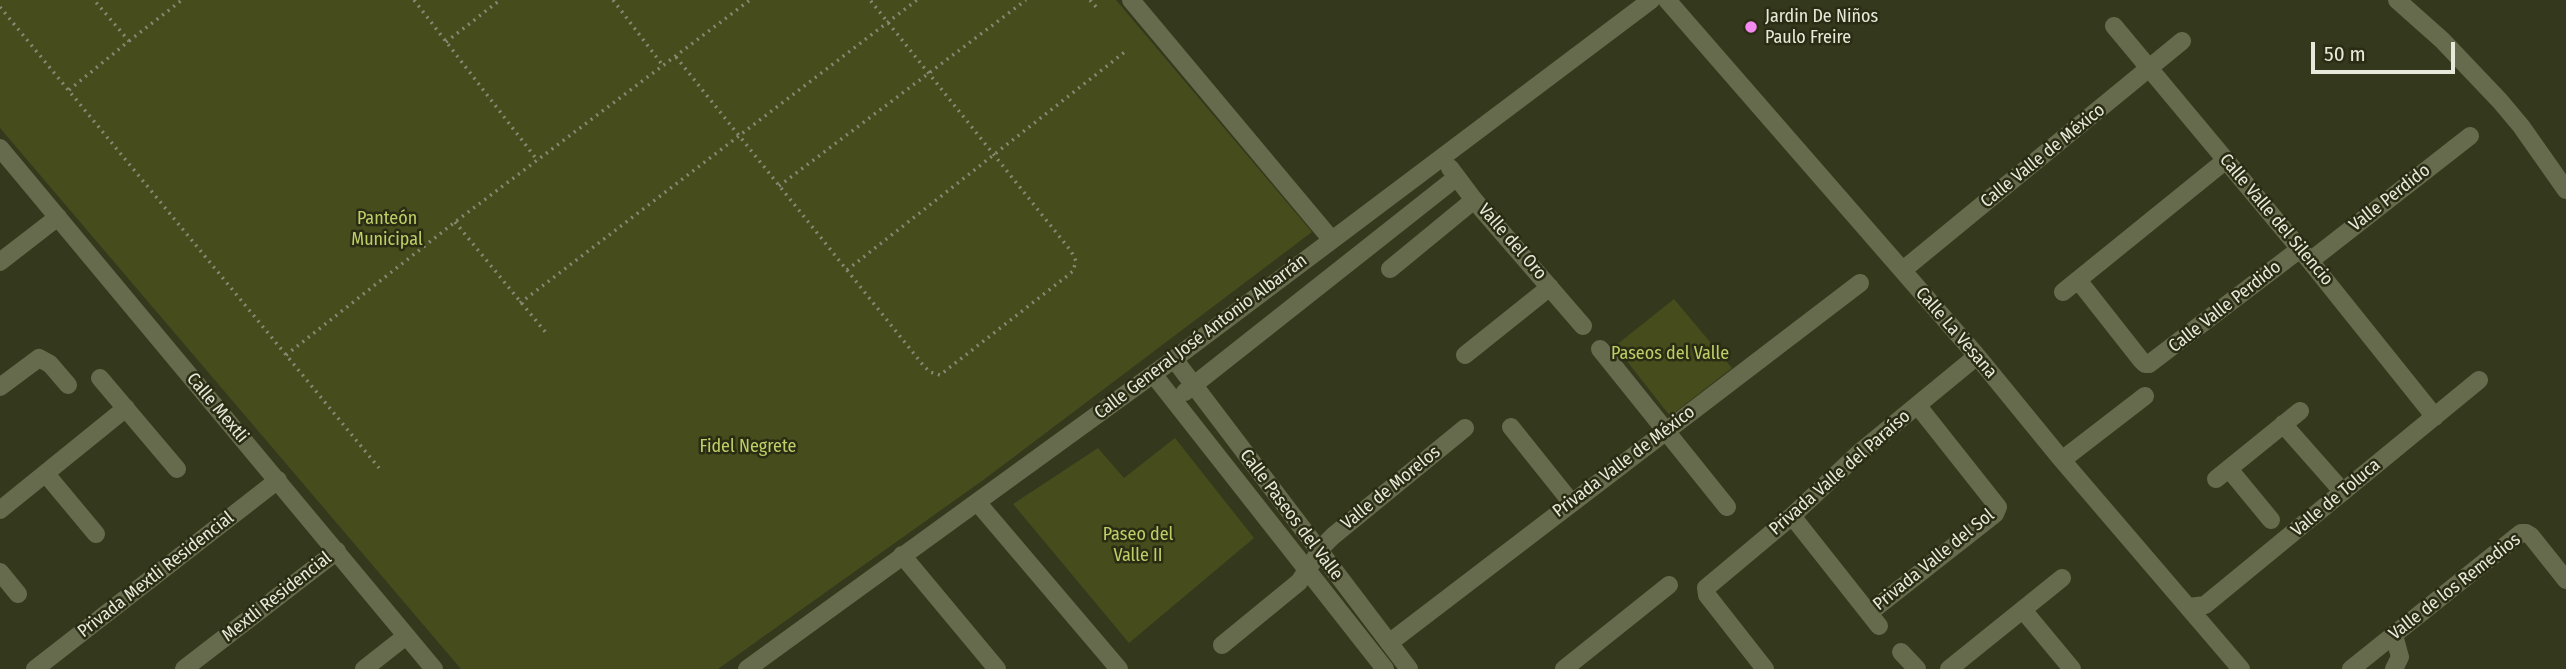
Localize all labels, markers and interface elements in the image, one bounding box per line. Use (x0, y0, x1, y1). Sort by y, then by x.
place label: Jardin De Niños Paulo Freire (1765, 6, 1878, 48)
marker: Jardin De Niños Paulo Freire (1743, 19, 1759, 35)
scale bar (2314, 28, 2458, 72)
text: 50 m (2324, 41, 2366, 67)
street label: Calle Valle de México (1977, 99, 2109, 213)
street label: Calle Valle del Silencio (2215, 150, 2337, 290)
street label: Valle Perdido (2345, 160, 2435, 236)
street label: Valle del Oro (1473, 200, 1551, 284)
park label: Panteón Municipal (351, 208, 423, 250)
street label: Calle General José Antonio Albarrán (1090, 250, 1312, 424)
street label: Calle Valle Perdido (2165, 256, 2285, 358)
street label: Calle La Vesana (1911, 283, 2001, 383)
park label: Paseos del Valle (1611, 343, 1729, 365)
street label: Calle Mextli (182, 369, 252, 447)
street label: Privada Valle de México (1549, 402, 1699, 522)
street label: Privada Valle del Paraíso (1765, 406, 1915, 540)
park label: Fidel Negrete (700, 436, 796, 458)
street label: Valle de Morelos (1337, 441, 1445, 535)
street label: Calle Paseos del Valle (1235, 445, 1347, 585)
street label: Valle de Toluca (2287, 454, 2385, 542)
street label: Privada Valle del Sol (1869, 505, 1999, 615)
street label: Privada Mextli Residencial (74, 507, 238, 643)
park label: Paseo del Valle II (1103, 524, 1173, 566)
street label: Valle de los Remedios (2385, 529, 2525, 645)
street label: Mextli Residencial (218, 548, 336, 646)

